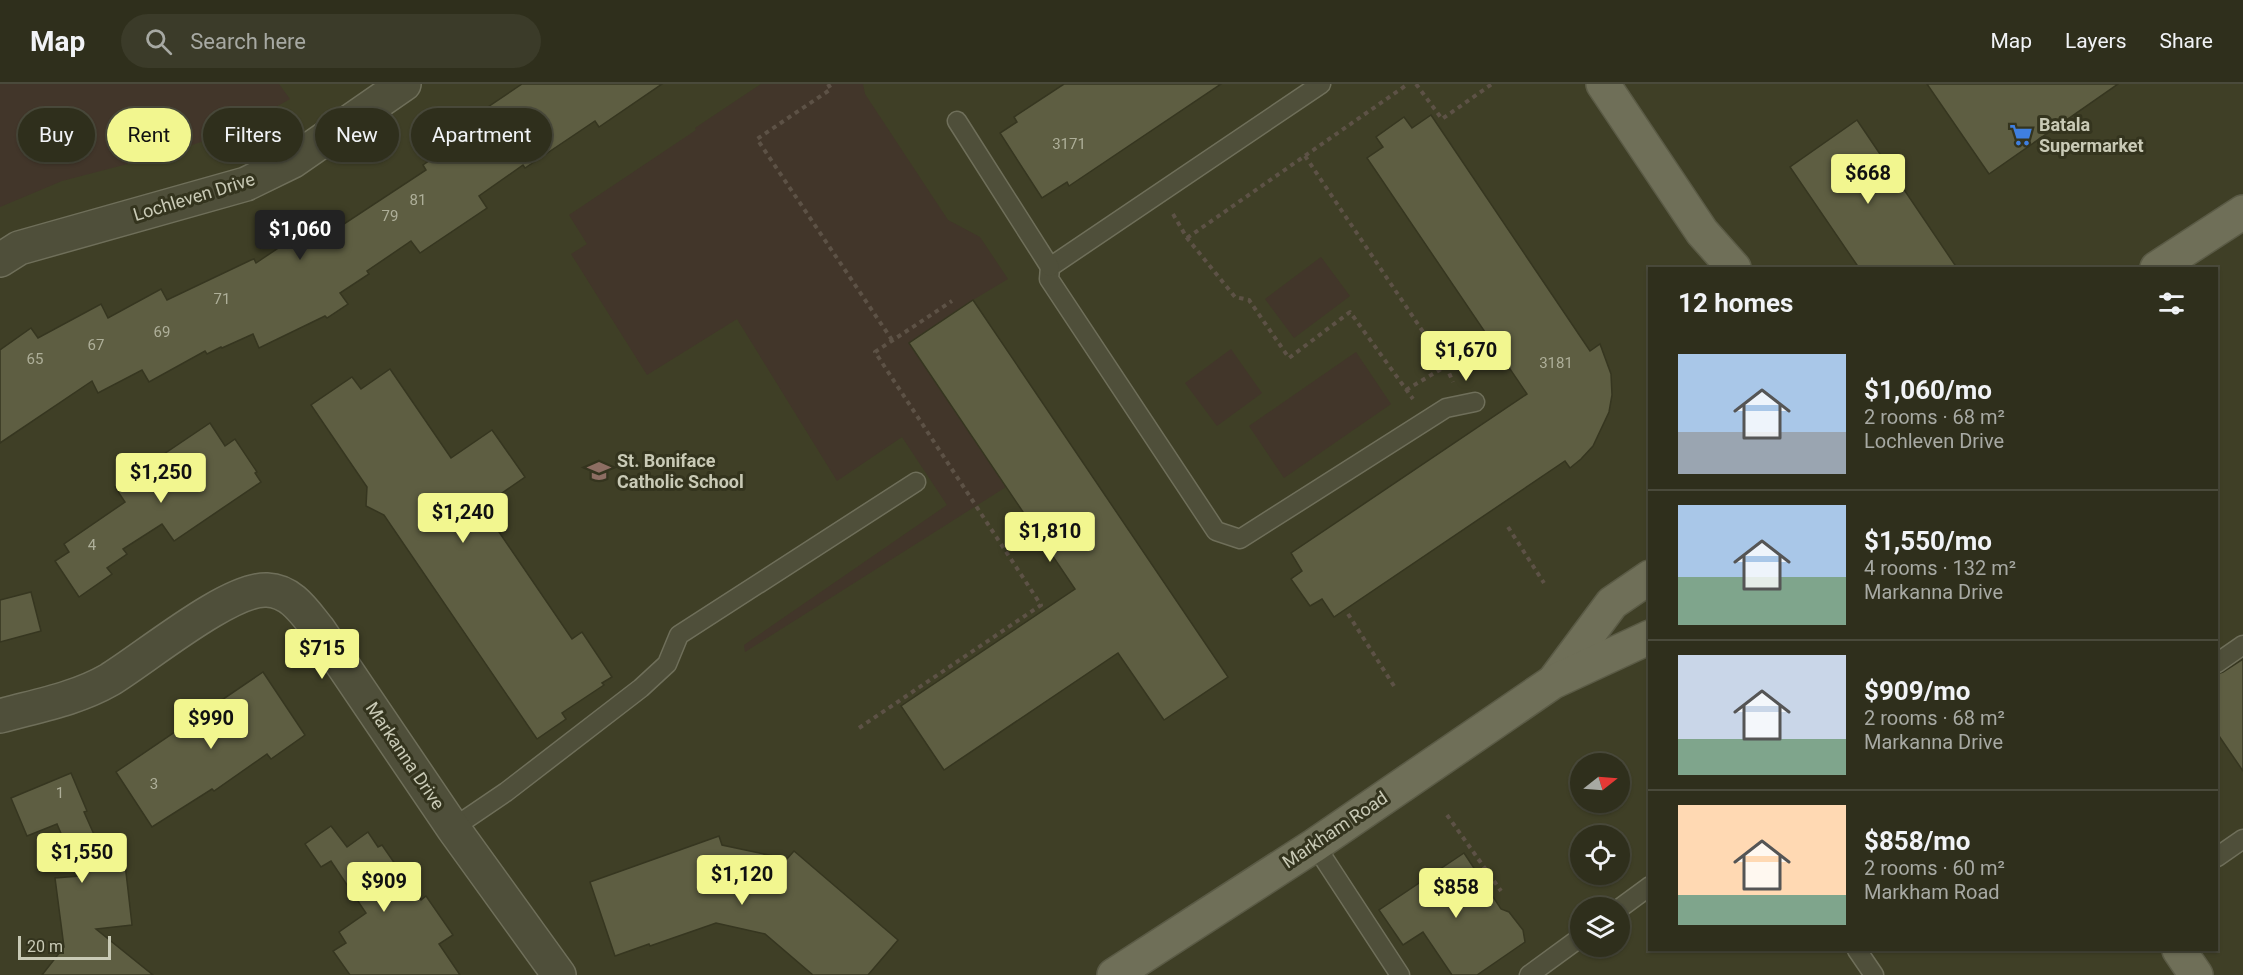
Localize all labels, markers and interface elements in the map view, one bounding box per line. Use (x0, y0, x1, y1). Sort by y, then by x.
search box (121, 14, 541, 68)
text: Map (30, 25, 85, 58)
icon: search (142, 25, 175, 58)
text: Search here (190, 29, 306, 54)
text: Map (1990, 29, 2032, 53)
text: Layers (2065, 29, 2126, 53)
text: Share (2159, 29, 2213, 53)
chip: Buy (18, 108, 95, 162)
chip: Rent (107, 108, 191, 162)
chip: Filters (203, 108, 303, 162)
chip: New (315, 108, 399, 162)
chip: Apartment (411, 108, 552, 162)
place label: Batala Supermarket (2039, 114, 2144, 156)
supermarket icon: Batala Supermarket (2008, 122, 2034, 148)
house number: 3171 (1052, 135, 1086, 153)
pin: $668 (1832, 154, 1904, 205)
text: $668 (1845, 161, 1891, 185)
street label: Lochleven Drive (130, 168, 257, 225)
house number: 81 (410, 191, 426, 209)
house number: 79 (382, 207, 398, 225)
pin: $1,060 (251, 210, 349, 261)
text: $1,060 (269, 217, 331, 241)
icon: filters (2155, 287, 2188, 320)
text: 12 homes (1678, 288, 1793, 318)
house number: 71 (214, 290, 230, 308)
house number: 69 (154, 323, 170, 341)
pin: $1,670 (1417, 331, 1515, 382)
house number: 67 (88, 336, 104, 354)
text: $1,670 (1435, 338, 1497, 362)
house number: 65 (27, 350, 43, 368)
house number: 3181 (1539, 354, 1573, 372)
text: $1,060/mo (1864, 375, 1992, 405)
icon: home (1726, 378, 1798, 450)
text: 2 rooms · 68 m² (1864, 405, 2005, 429)
text: Lochleven Drive (1864, 429, 2004, 453)
place label: St. Boniface Catholic School (617, 450, 744, 492)
pin: $1,250 (112, 453, 210, 504)
school or university icon: St. Boniface Catholic School (586, 458, 612, 484)
text: $1,250 (130, 460, 192, 484)
pin: $1,240 (414, 493, 512, 544)
text: $1,240 (432, 500, 494, 524)
pin: $1,810 (1001, 512, 1099, 563)
text: $1,810 (1019, 519, 1081, 543)
text: $1,550/mo (1864, 526, 1992, 556)
icon: home (1726, 529, 1798, 601)
house number: 4 (88, 536, 97, 554)
text: 4 rooms · 132 m² (1864, 556, 2016, 580)
text: Markanna Drive (1864, 580, 2003, 604)
pin: $715 (286, 629, 358, 680)
text: $715 (299, 636, 345, 660)
text: $909/mo (1864, 676, 1971, 706)
icon: home (1726, 679, 1798, 751)
street label: Markanna Drive (362, 698, 449, 813)
pin: $990 (175, 699, 247, 750)
text: $990 (188, 706, 234, 730)
text: 2 rooms · 68 m² (1864, 706, 2005, 730)
text: Markanna Drive (1864, 730, 2003, 754)
north arrow (1570, 753, 1630, 813)
map controls (1570, 753, 1630, 957)
house number: 3 (150, 775, 158, 793)
house number: 1 (56, 784, 64, 802)
street label: Markham Road (1278, 787, 1391, 872)
button: locate (1570, 825, 1630, 885)
text: $858/mo (1864, 826, 1971, 856)
icon: home (1726, 829, 1798, 901)
pin: $1,550 (33, 833, 131, 884)
text: $1,550 (51, 840, 113, 864)
pin: $1,120 (693, 855, 791, 906)
text: 2 rooms · 60 m² (1864, 856, 2005, 880)
pin: $909 (348, 862, 420, 913)
text: $1,120 (711, 862, 773, 886)
pin: $858 (1420, 868, 1492, 919)
text: $909 (361, 869, 407, 893)
text: $858 (1433, 875, 1479, 899)
text: Markham Road (1864, 880, 2000, 904)
button: layers (1570, 897, 1630, 957)
scale bar (18, 933, 111, 960)
text: 20 m (27, 937, 63, 956)

